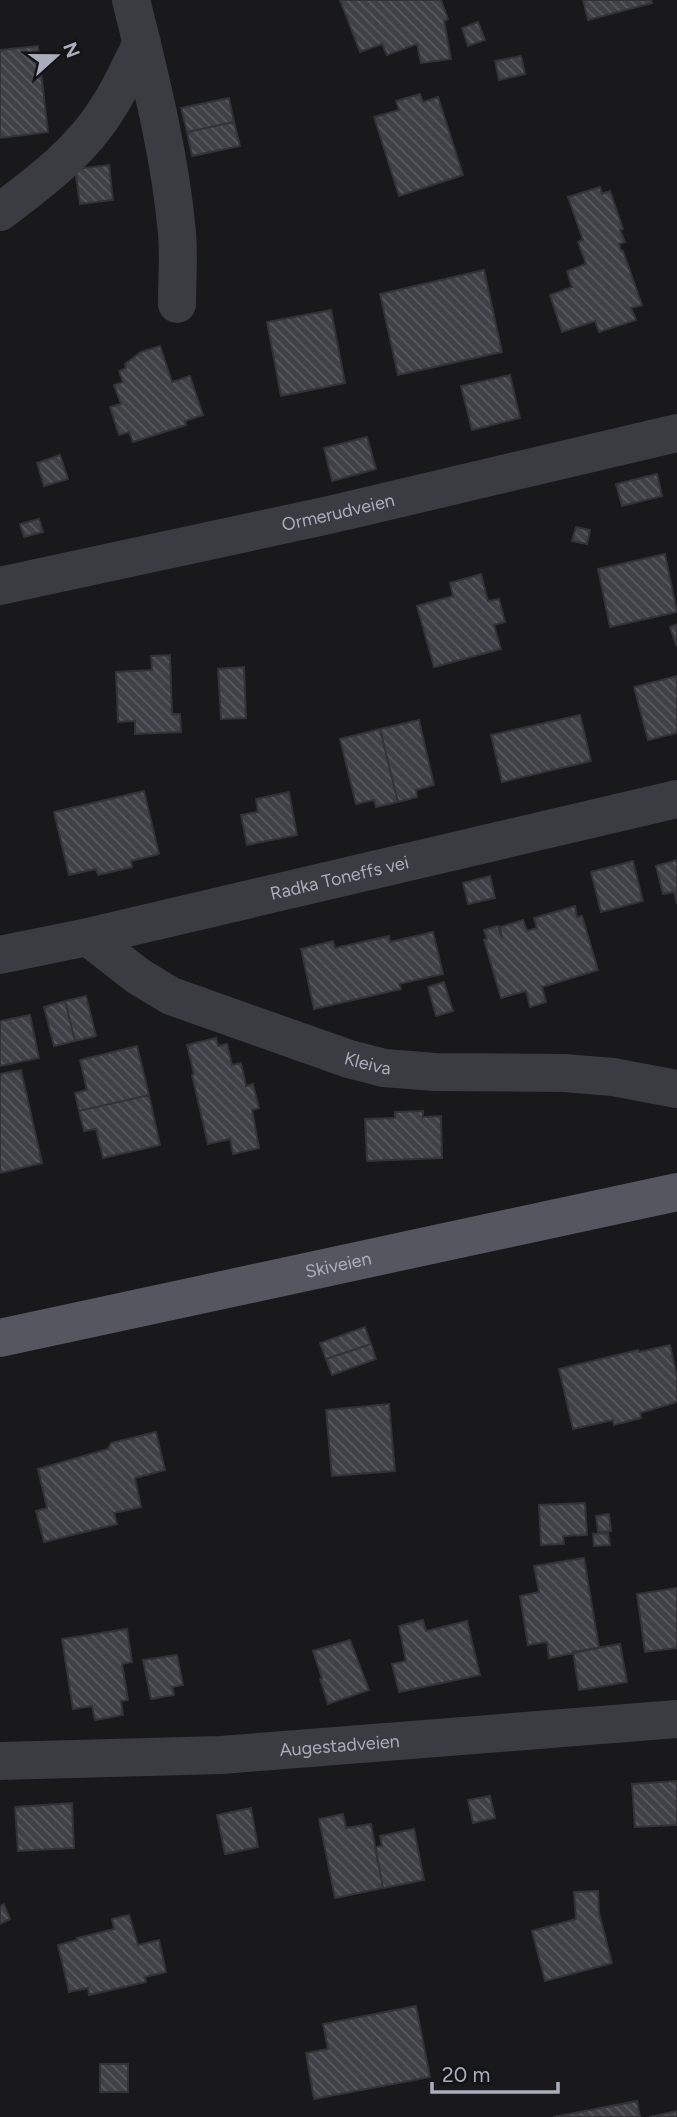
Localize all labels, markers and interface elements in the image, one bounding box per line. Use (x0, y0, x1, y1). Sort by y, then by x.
north arrow (21, 21, 91, 91)
text: N (58, 39, 85, 61)
street label: Ormerudveien (280, 489, 397, 536)
street label: Radka Toneffs vei (268, 851, 411, 905)
street label: Kleiva (342, 1047, 392, 1079)
street label: Skiveien (303, 1247, 373, 1283)
street label: Augestadveien (279, 1730, 401, 1761)
scale bar (432, 2050, 558, 2094)
text: 20 m (442, 2062, 490, 2087)

